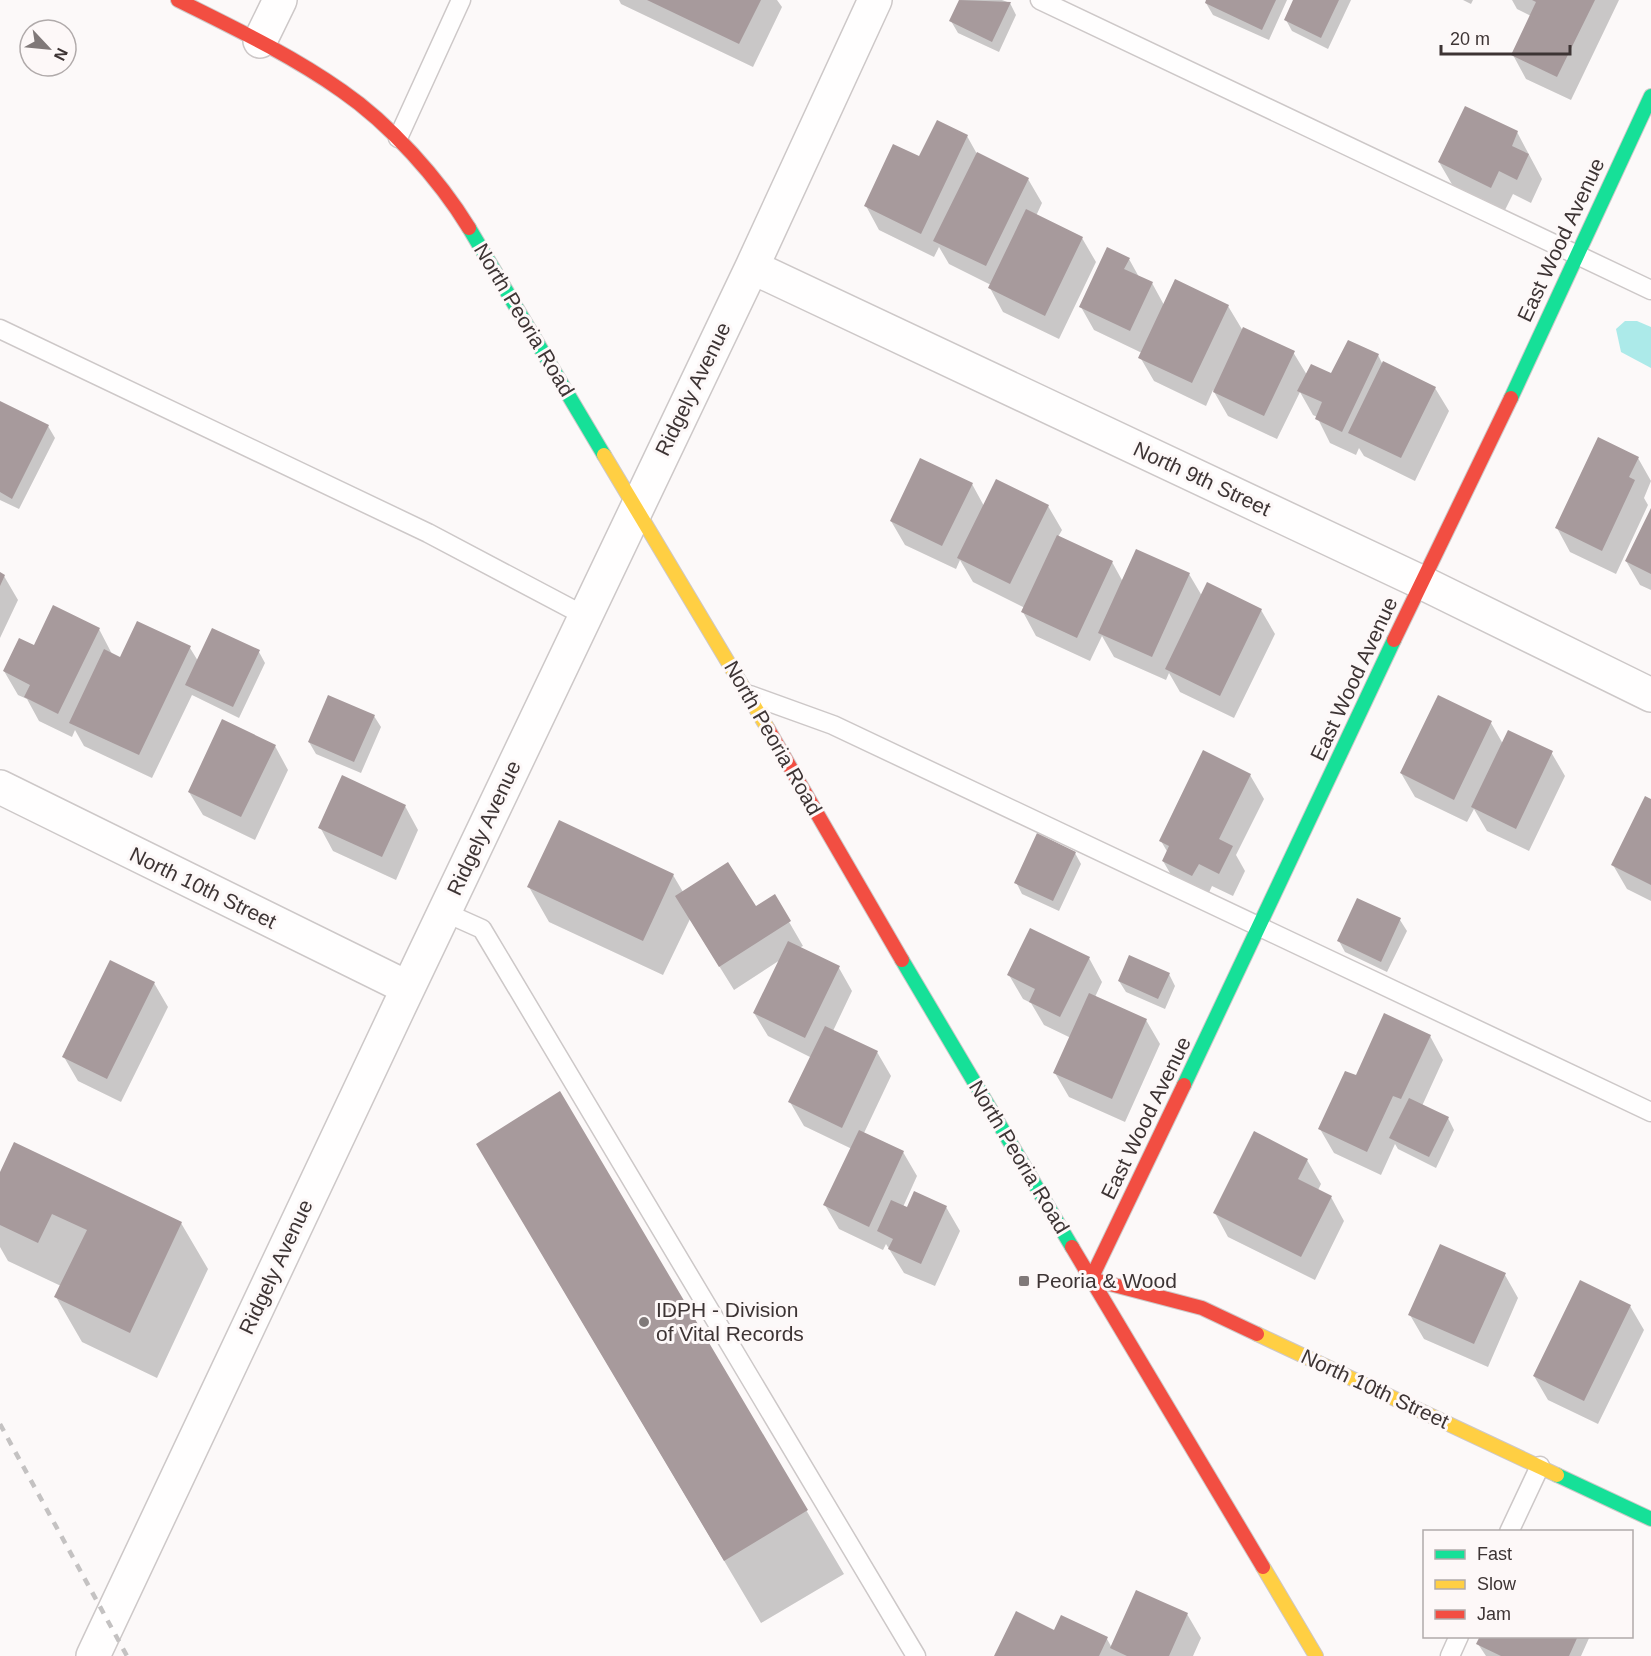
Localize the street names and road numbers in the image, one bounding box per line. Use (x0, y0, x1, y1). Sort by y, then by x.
street label: East Wood Avenue (1513, 154, 1609, 325)
street label: North Peoria Road (470, 239, 579, 400)
street label: Ridgely Avenue (650, 318, 735, 459)
street label: North 9th Street (1130, 437, 1274, 520)
street label: East Wood Avenue (1306, 593, 1402, 764)
street label: North Peoria Road (720, 657, 827, 819)
street label: Ridgely Avenue (442, 757, 525, 899)
street label: North 10th Street (126, 842, 280, 933)
street label: East Wood Avenue (1096, 1033, 1195, 1203)
street label: North Peoria Road (965, 1076, 1074, 1237)
street label: Ridgely Avenue (234, 1196, 317, 1338)
street label: North 10th Street (1298, 1344, 1453, 1433)

